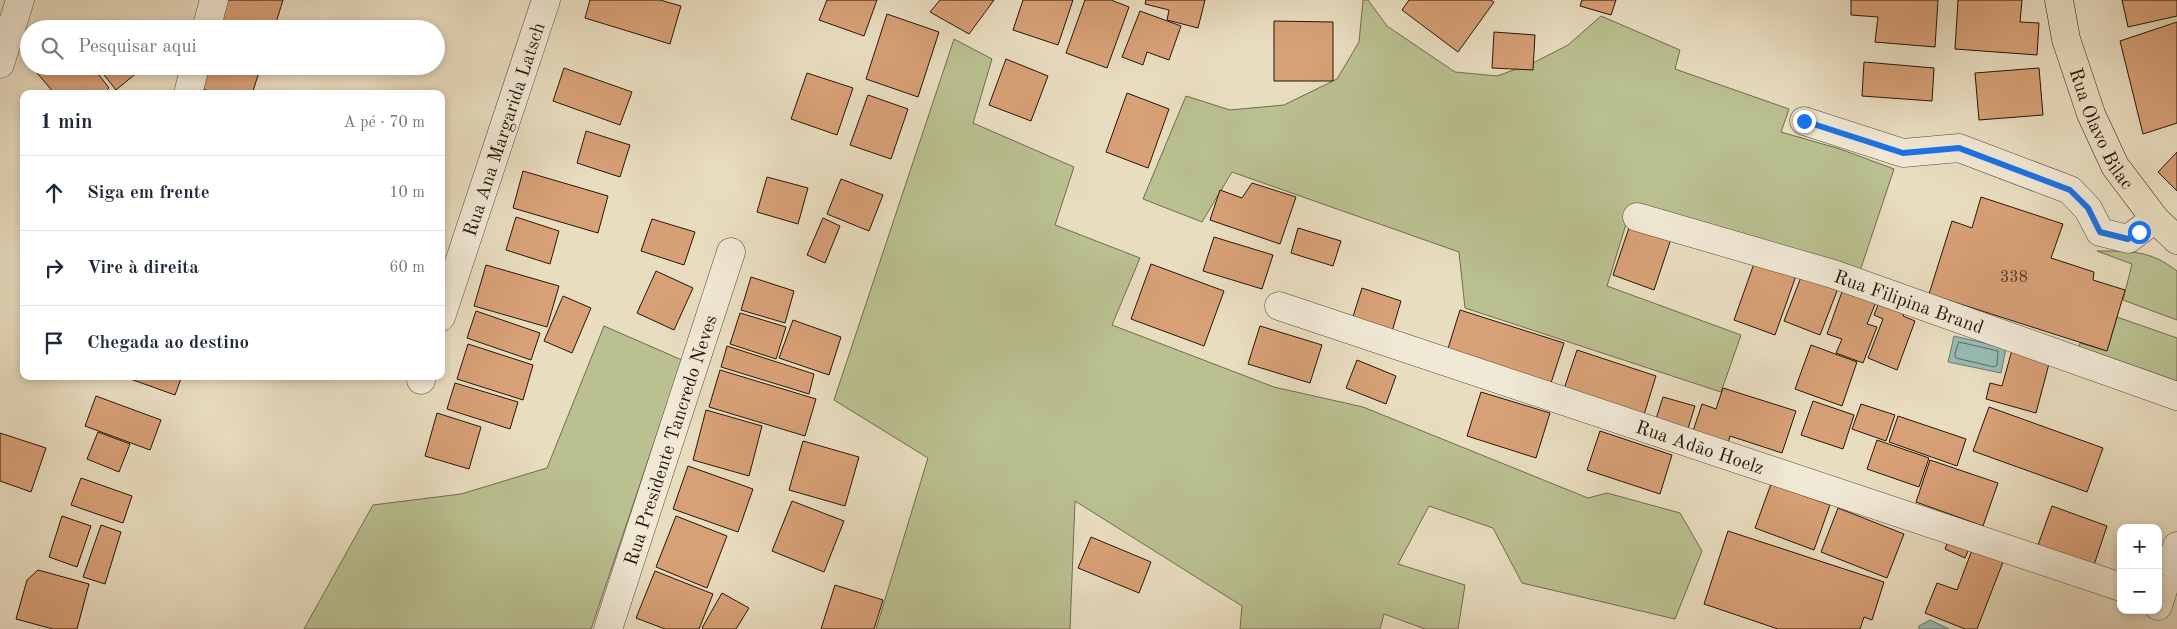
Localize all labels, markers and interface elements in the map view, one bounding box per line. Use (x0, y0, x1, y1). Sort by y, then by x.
search box (20, 20, 445, 75)
street label: Rua Ana Margarida Latsch (461, 21, 550, 239)
icon: search (38, 34, 66, 62)
text: Pesquisar aqui (78, 38, 197, 57)
street label: Rua Olavo Bilac (2064, 66, 2136, 194)
route end (1793, 110, 1816, 133)
text: 1 min (40, 112, 93, 133)
text: A pé · 70 m (343, 115, 425, 131)
icon: ahead (40, 179, 68, 207)
text: Siga em frente (87, 184, 210, 203)
text: 10 m (389, 185, 425, 201)
route start (2128, 221, 2151, 244)
icon: right (40, 254, 68, 282)
text: Vire à direita (87, 259, 199, 278)
text: 60 m (389, 260, 425, 276)
street label: Rua Filipina Brand (1831, 268, 1986, 339)
house number: 338 (2000, 270, 2028, 286)
street label: Rua Presidente Tancredo Neves (622, 313, 722, 568)
icon: arrive (40, 329, 68, 357)
text: Chegada ao destino (87, 334, 249, 353)
street label: Rua Adão Hoelz (1633, 419, 1766, 479)
map controls (2117, 524, 2162, 614)
button: + (2117, 524, 2162, 569)
button: − (2117, 569, 2162, 614)

